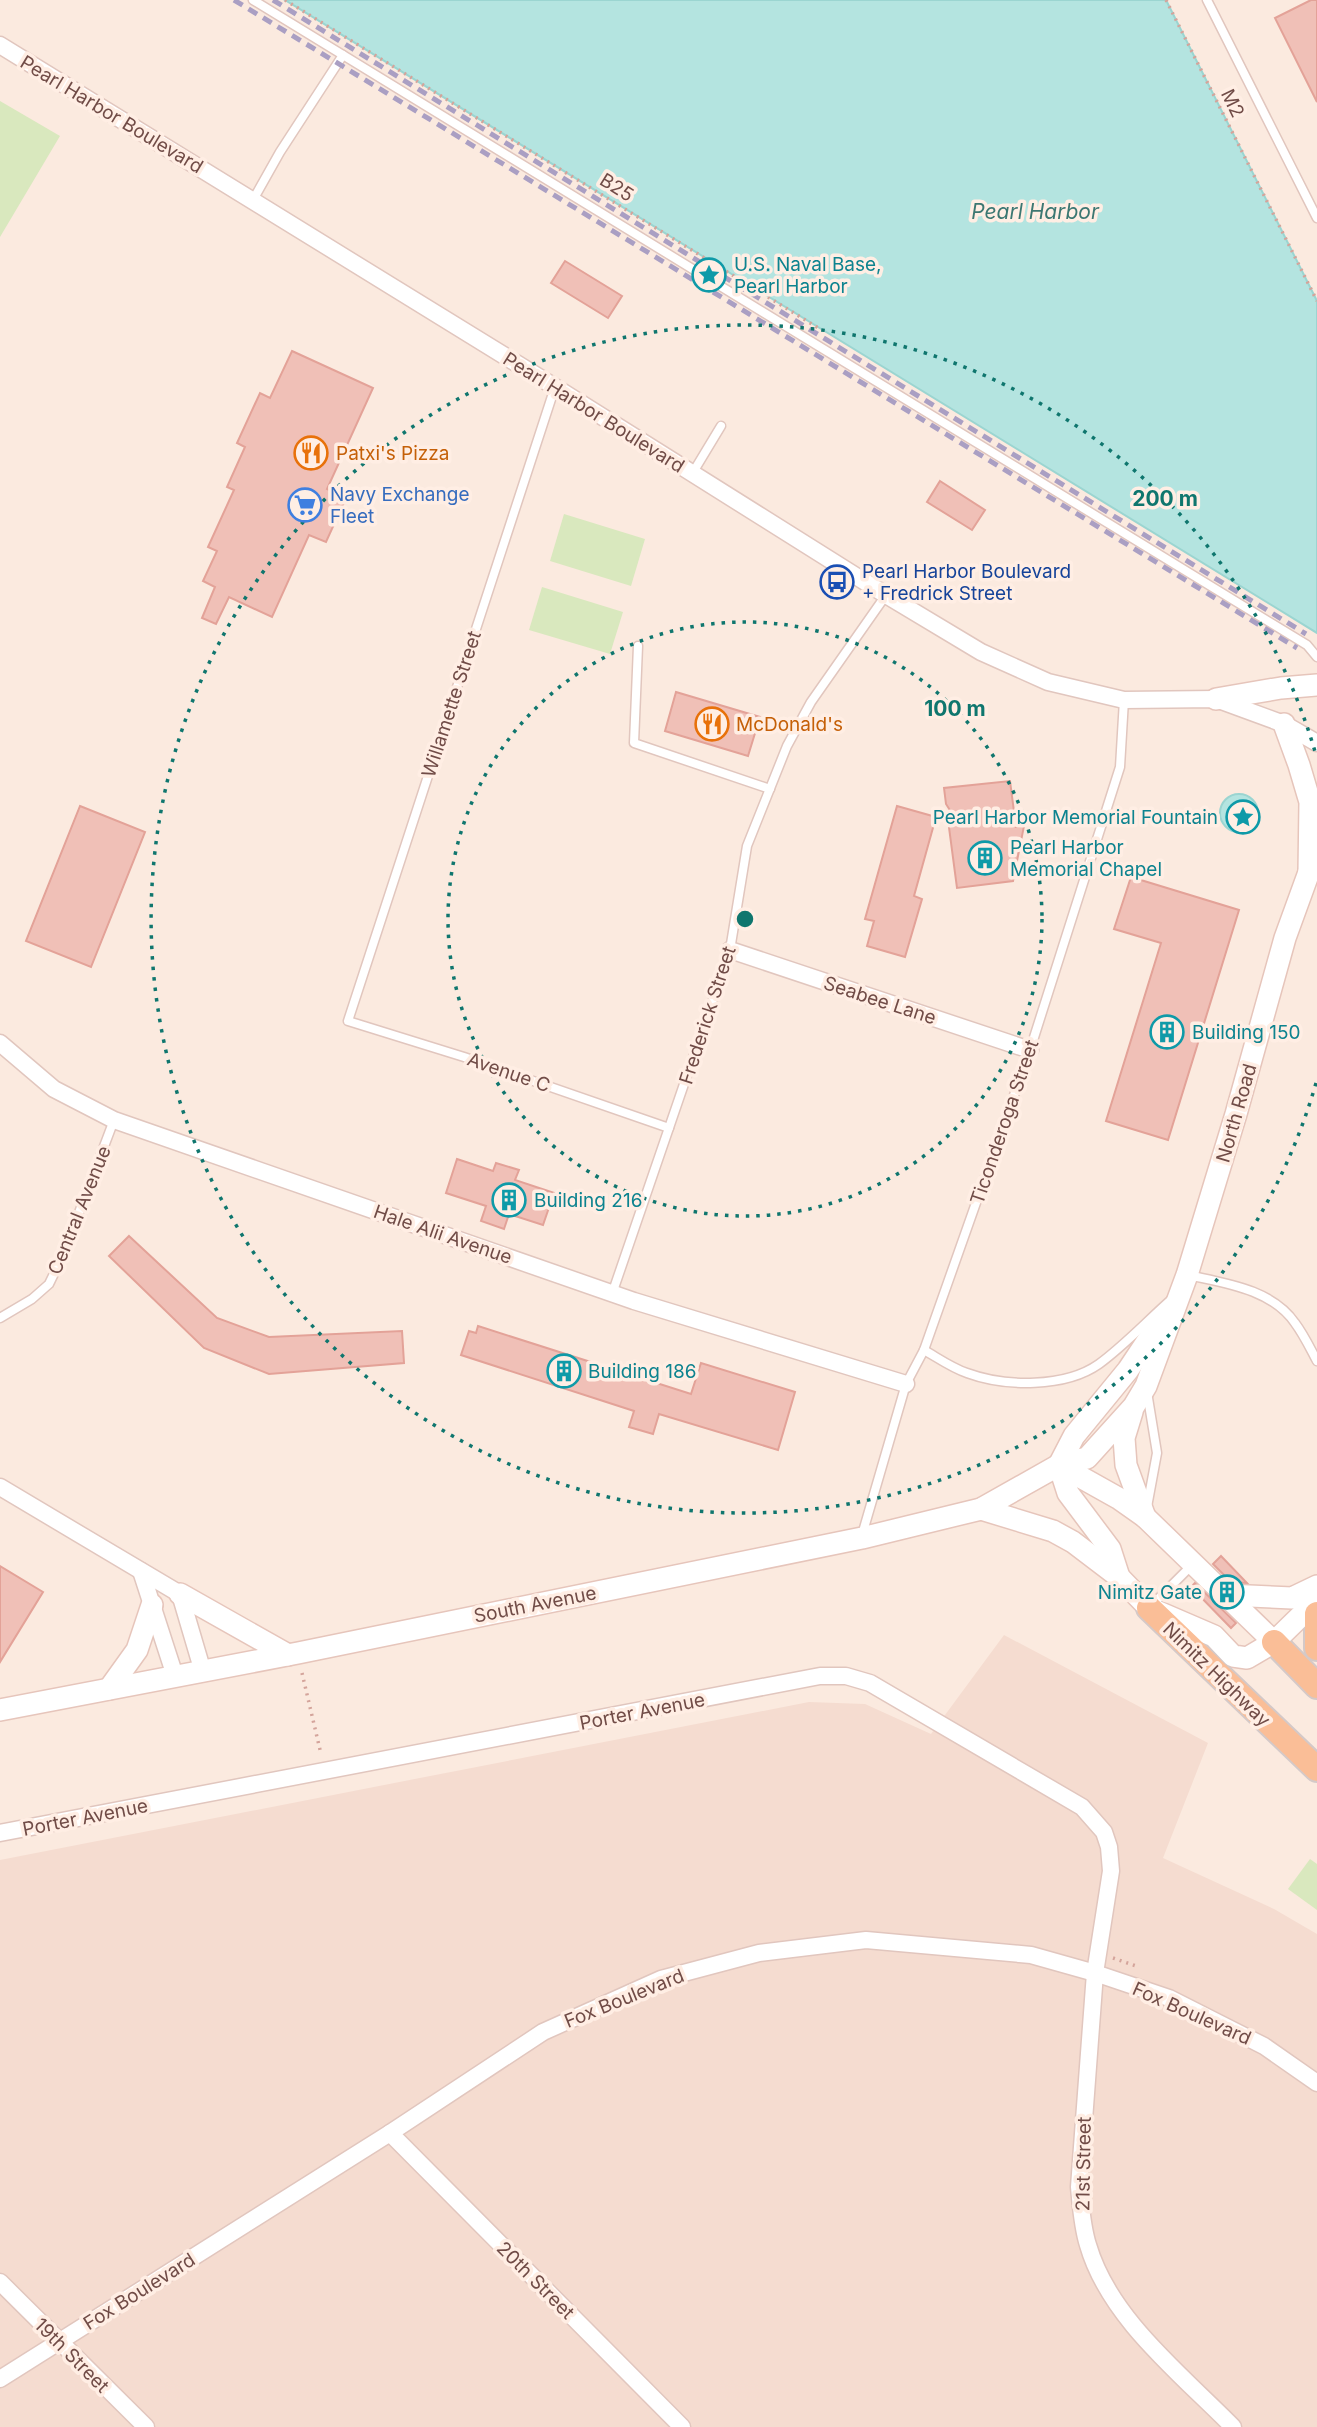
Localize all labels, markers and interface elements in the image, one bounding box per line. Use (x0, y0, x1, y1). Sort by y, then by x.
street label: Pearl Harbor Boulevard (16, 51, 207, 178)
street label: M2 (1216, 85, 1249, 121)
street label: B25 (596, 168, 638, 207)
water label: Pearl Harbor (971, 199, 1100, 224)
place label: U.S. Naval Base, Pearl Harbor (734, 253, 882, 298)
place icon: U.S. Naval Base, Pearl Harbor (690, 256, 728, 294)
street label: Pearl Harbor Boulevard (499, 347, 689, 478)
restaurant icon: Patxi's Pizza (292, 434, 330, 472)
place label: Patxi's Pizza (336, 442, 449, 465)
place label: Navy Exchange Fleet (330, 483, 470, 528)
supermarket icon: Navy Exchange Fleet (286, 486, 324, 524)
text: 200 m (1132, 486, 1198, 511)
place label: Pearl Harbor Boulevard + Fredrick Street (862, 560, 1071, 605)
bus stop icon: Pearl Harbor Boulevard + Fredrick Street (818, 563, 856, 601)
street label: Willamette Street (417, 628, 486, 780)
text: 100 m (924, 696, 986, 721)
restaurant icon: McDonald's (693, 705, 731, 743)
place label: McDonald's (736, 713, 843, 736)
place icon: Pearl Harbor Memorial Fountain (1224, 798, 1262, 836)
place label: Pearl Harbor Memorial Fountain (933, 806, 1218, 829)
place label: Pearl Harbor Memorial Chapel (1010, 836, 1162, 881)
building icon: Pearl Harbor Memorial Chapel (966, 839, 1004, 877)
centre of rings (733, 907, 757, 931)
street label: Frederick Street (674, 943, 741, 1087)
street label: Seabee Lane (821, 971, 939, 1029)
building icon: Building 150 (1148, 1013, 1186, 1051)
place label: Building 150 (1192, 1021, 1301, 1044)
street label: Ticonderoga Street (966, 1037, 1043, 1207)
street label: Avenue C (464, 1048, 553, 1097)
street label: North Road (1211, 1061, 1262, 1165)
street label: Central Avenue (43, 1142, 116, 1278)
building icon: Building 216 (490, 1181, 528, 1219)
place label: Building 216 (534, 1189, 642, 1212)
street label: Hale Alii Avenue (371, 1200, 515, 1269)
building icon: Building 186 (545, 1352, 583, 1390)
place label: Building 186 (588, 1360, 697, 1383)
building icon: Nimitz Gate (1208, 1573, 1246, 1611)
street label: South Avenue (472, 1581, 598, 1628)
place label: Nimitz Gate (1098, 1581, 1202, 1604)
street label: Nimitz Highway (1158, 1617, 1275, 1732)
street label: Porter Avenue (577, 1688, 707, 1735)
street label: Porter Avenue (20, 1794, 150, 1841)
street label: Fox Boulevard (561, 1964, 687, 2033)
street label: Fox Boulevard (1129, 1977, 1255, 2050)
street label: 21st Street (1071, 2117, 1096, 2211)
street label: 20th Street (492, 2237, 579, 2324)
street label: Fox Boulevard (79, 2248, 199, 2335)
street label: 19th Street (30, 2313, 114, 2397)

